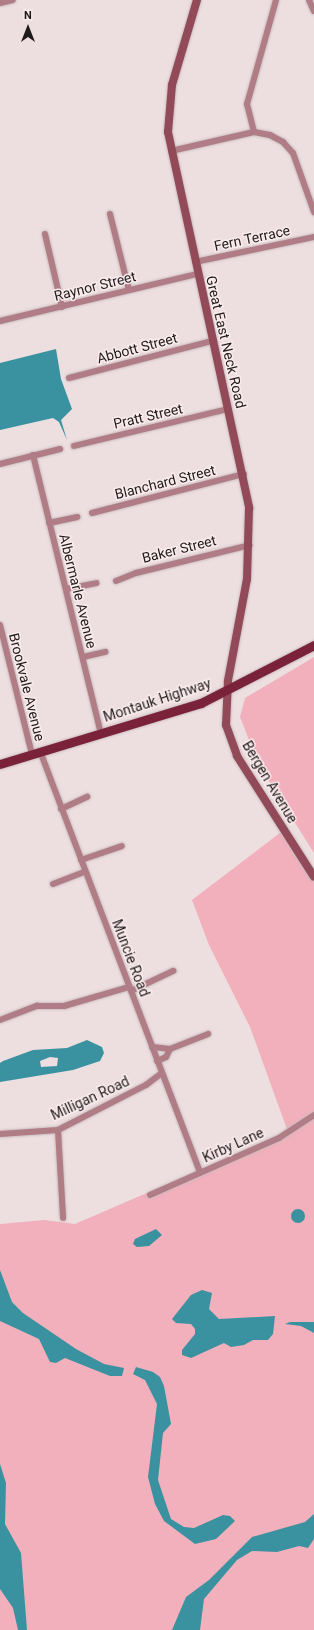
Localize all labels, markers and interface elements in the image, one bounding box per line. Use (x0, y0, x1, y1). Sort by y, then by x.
north arrow (8, 8, 48, 48)
text: N (24, 9, 32, 22)
street label: Fern Terrace (212, 222, 292, 254)
street label: Raynor Street (52, 268, 138, 304)
street label: Great East Neck Road (203, 274, 249, 410)
street label: Abbott Street (95, 329, 179, 367)
street label: Pratt Street (112, 400, 184, 432)
street label: Blanchard Street (113, 461, 217, 503)
street label: Albermarle Avenue (56, 532, 100, 650)
street label: Baker Street (140, 532, 218, 566)
street label: Brookvale Avenue (5, 631, 49, 743)
street label: Montauk Highway (101, 675, 213, 725)
street label: Bergen Avenue (239, 738, 301, 826)
street label: Muncie Road (109, 917, 153, 999)
street label: Milligan Road (48, 1073, 132, 1123)
street label: Kirby Lane (200, 1124, 266, 1166)

